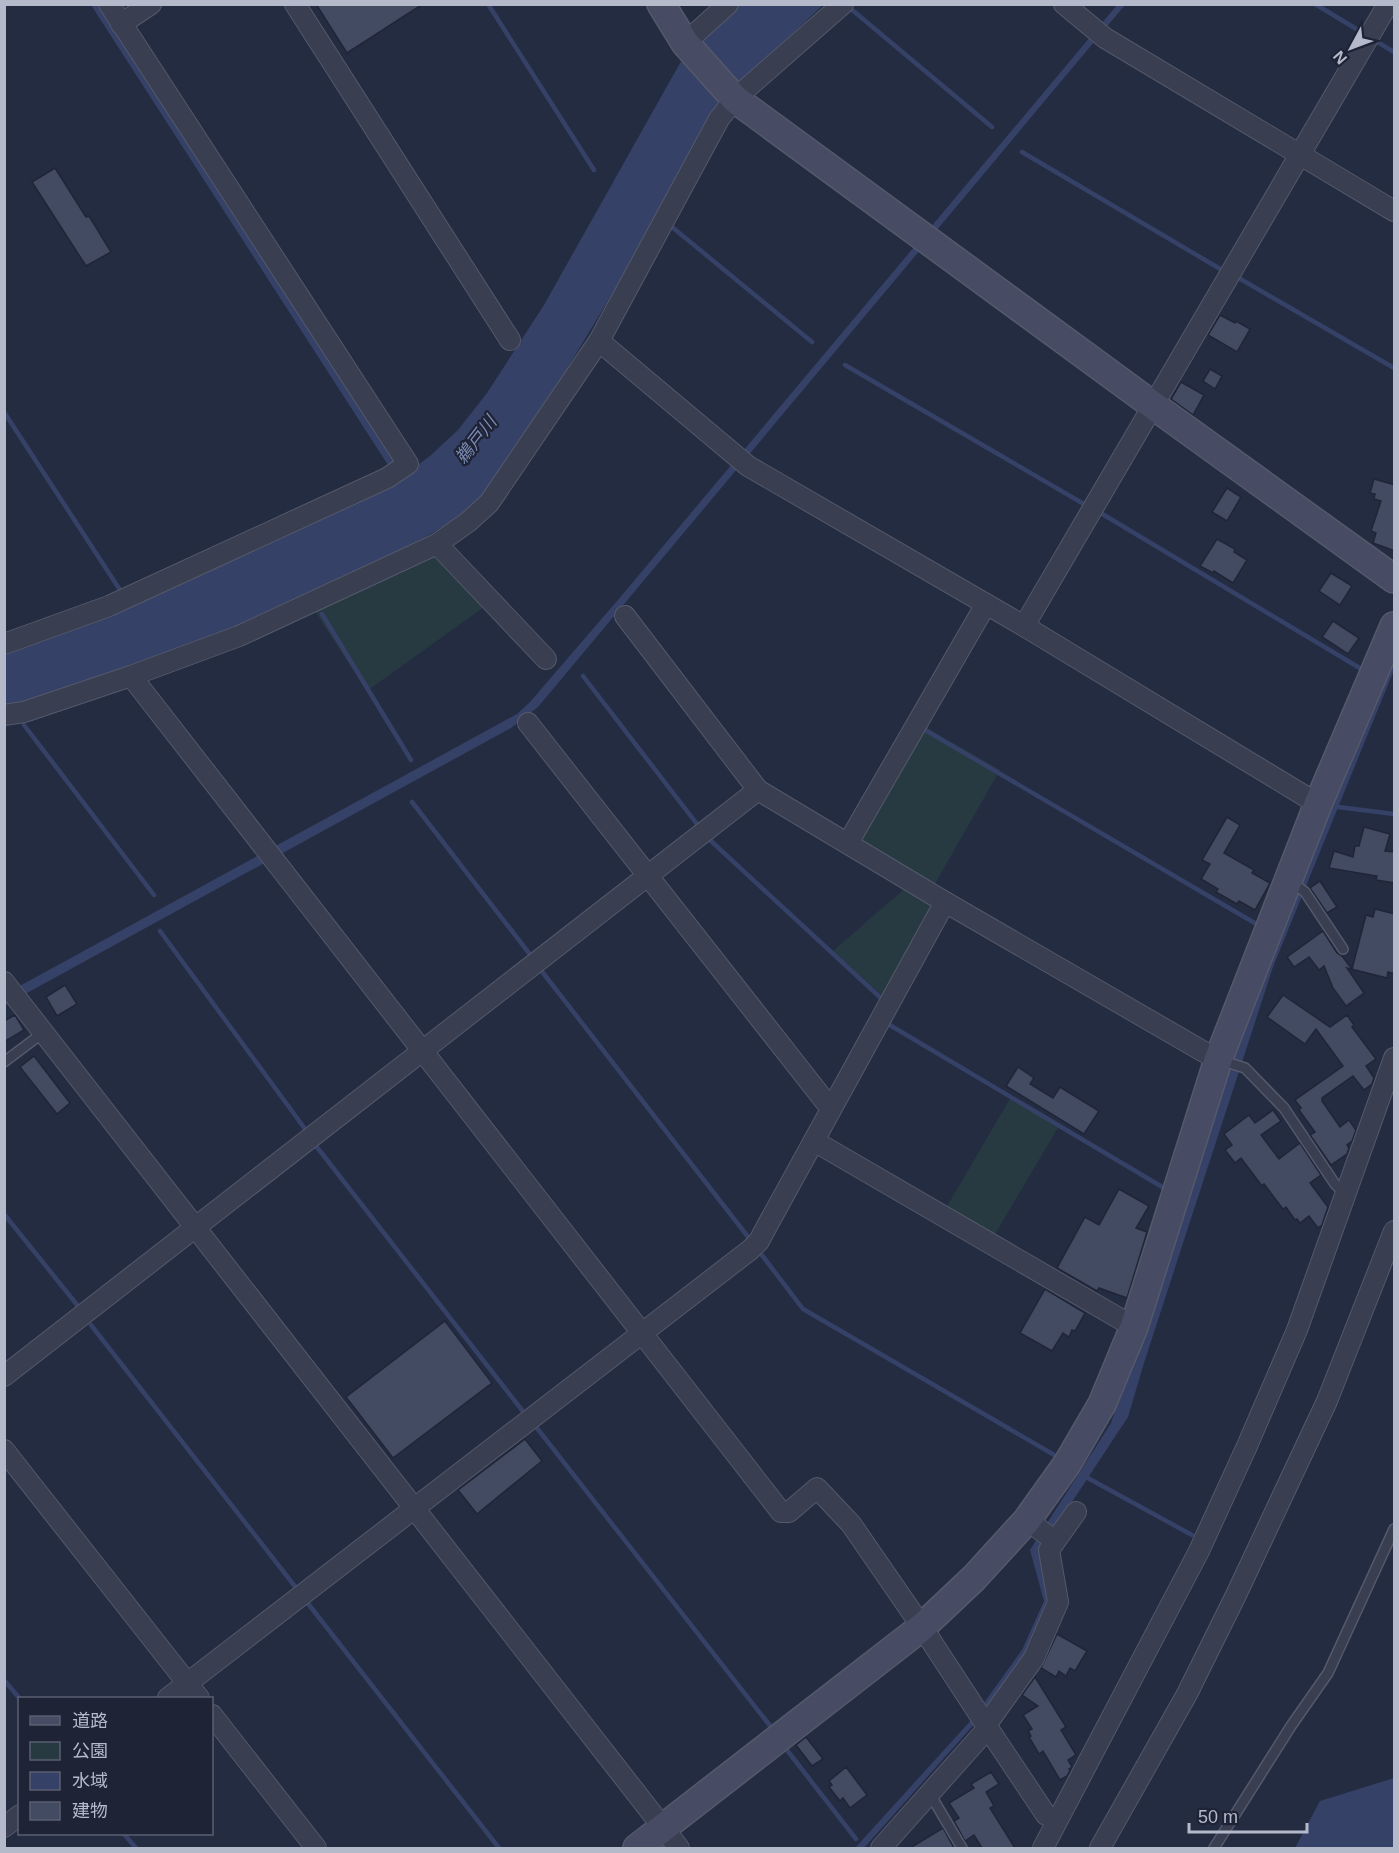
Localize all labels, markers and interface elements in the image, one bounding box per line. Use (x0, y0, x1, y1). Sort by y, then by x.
north arrow (1321, 18, 1381, 78)
text: N (1330, 48, 1350, 67)
water label: 鵜戸川 (451, 411, 502, 467)
legend (18, 1697, 213, 1835)
text: 道路 (72, 1711, 108, 1731)
text: 公園 (72, 1741, 108, 1761)
text: 水域 (72, 1771, 108, 1791)
scale bar (1189, 1796, 1308, 1834)
text: 建物 (72, 1801, 108, 1821)
text: 50 m (1198, 1807, 1238, 1827)

